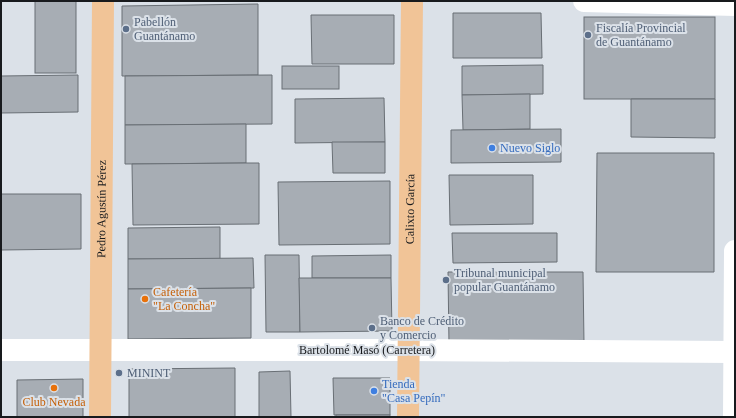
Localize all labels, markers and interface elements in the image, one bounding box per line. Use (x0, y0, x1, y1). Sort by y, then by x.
place label: Pabellón Guantánamo (134, 15, 195, 43)
place label: Fiscalía Provincial de Guantánamo (596, 21, 686, 49)
marker: Pabellón Guantánamo (121, 24, 131, 34)
marker: Fiscalía Provincial de Guantánamo (583, 30, 593, 40)
place label: Nuevo Siglo (500, 141, 560, 155)
marker: Nuevo Siglo (487, 143, 497, 153)
street label: Pedro Agustín Pérez (94, 160, 109, 258)
street label: Calixto García (403, 173, 417, 244)
place label: Tribunal municipal popular Guantánamo (454, 266, 555, 294)
marker: Tribunal municipal popular Guantánamo (441, 275, 451, 285)
place label: Cafetería "La Concha" (153, 285, 215, 313)
marker: Cafetería "La Concha" (140, 294, 150, 304)
place label: Banco de Crédito y Comercio (380, 314, 464, 342)
marker: Banco de Crédito y Comercio (367, 323, 377, 333)
street label: Bartolomé Masó (Carretera) (299, 343, 435, 357)
place label: MININT (127, 366, 171, 380)
marker: MININT (114, 368, 124, 378)
place label: Tienda "Casa Pepín" (382, 377, 446, 405)
marker: Club Nevada (49, 383, 59, 393)
marker: Tienda "Casa Pepín" (369, 386, 379, 396)
place label: Club Nevada (23, 395, 86, 409)

